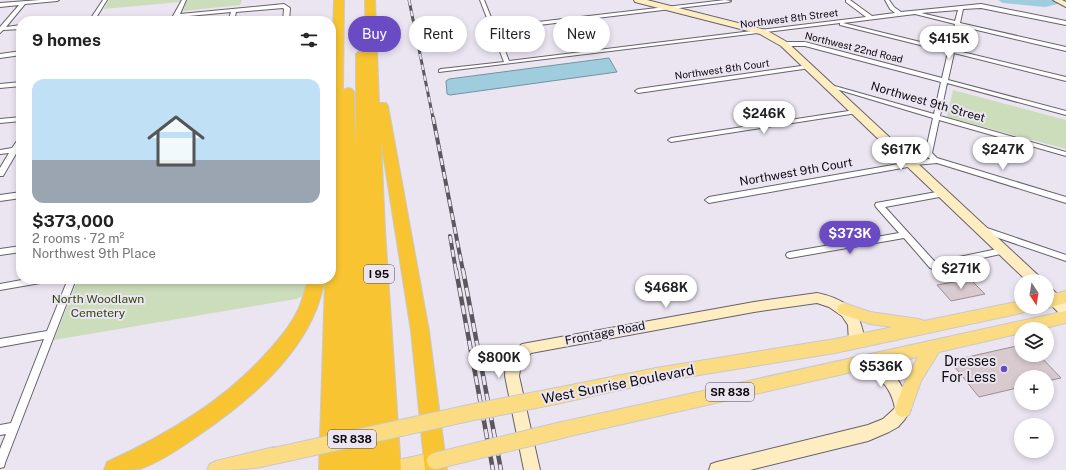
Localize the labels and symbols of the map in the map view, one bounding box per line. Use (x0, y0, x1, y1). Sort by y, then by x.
street label: Northwest 8th Street (739, 6, 839, 30)
pin: $415K (921, 26, 977, 60)
street label: Northwest 22nd Road (804, 29, 904, 65)
street label: Northwest 8th Court (674, 56, 770, 82)
street label: Northwest 9th Street (869, 79, 987, 125)
pin: $246K (736, 101, 792, 135)
pin: $617K (873, 137, 929, 171)
pin: $247K (975, 137, 1031, 171)
street label: Northwest 9th Court (738, 155, 854, 189)
pin: $373K (822, 221, 878, 255)
pin: $271K (933, 256, 989, 290)
road number: I 95 (364, 265, 394, 283)
north arrow (1014, 274, 1054, 314)
pin: $468K (638, 275, 694, 309)
park label: North Woodlawn Cemetery (52, 292, 144, 320)
street label: Frontage Road (564, 318, 646, 348)
pin: $800K (471, 345, 527, 379)
place label: Dresses For Less (941, 353, 996, 385)
pin: $536K (853, 354, 909, 388)
street label: West Sunrise Boulevard (540, 361, 696, 407)
marker: Dresses For Less (999, 364, 1009, 374)
road number: SR 838 (706, 383, 754, 401)
road number: SR 838 (328, 430, 376, 448)

